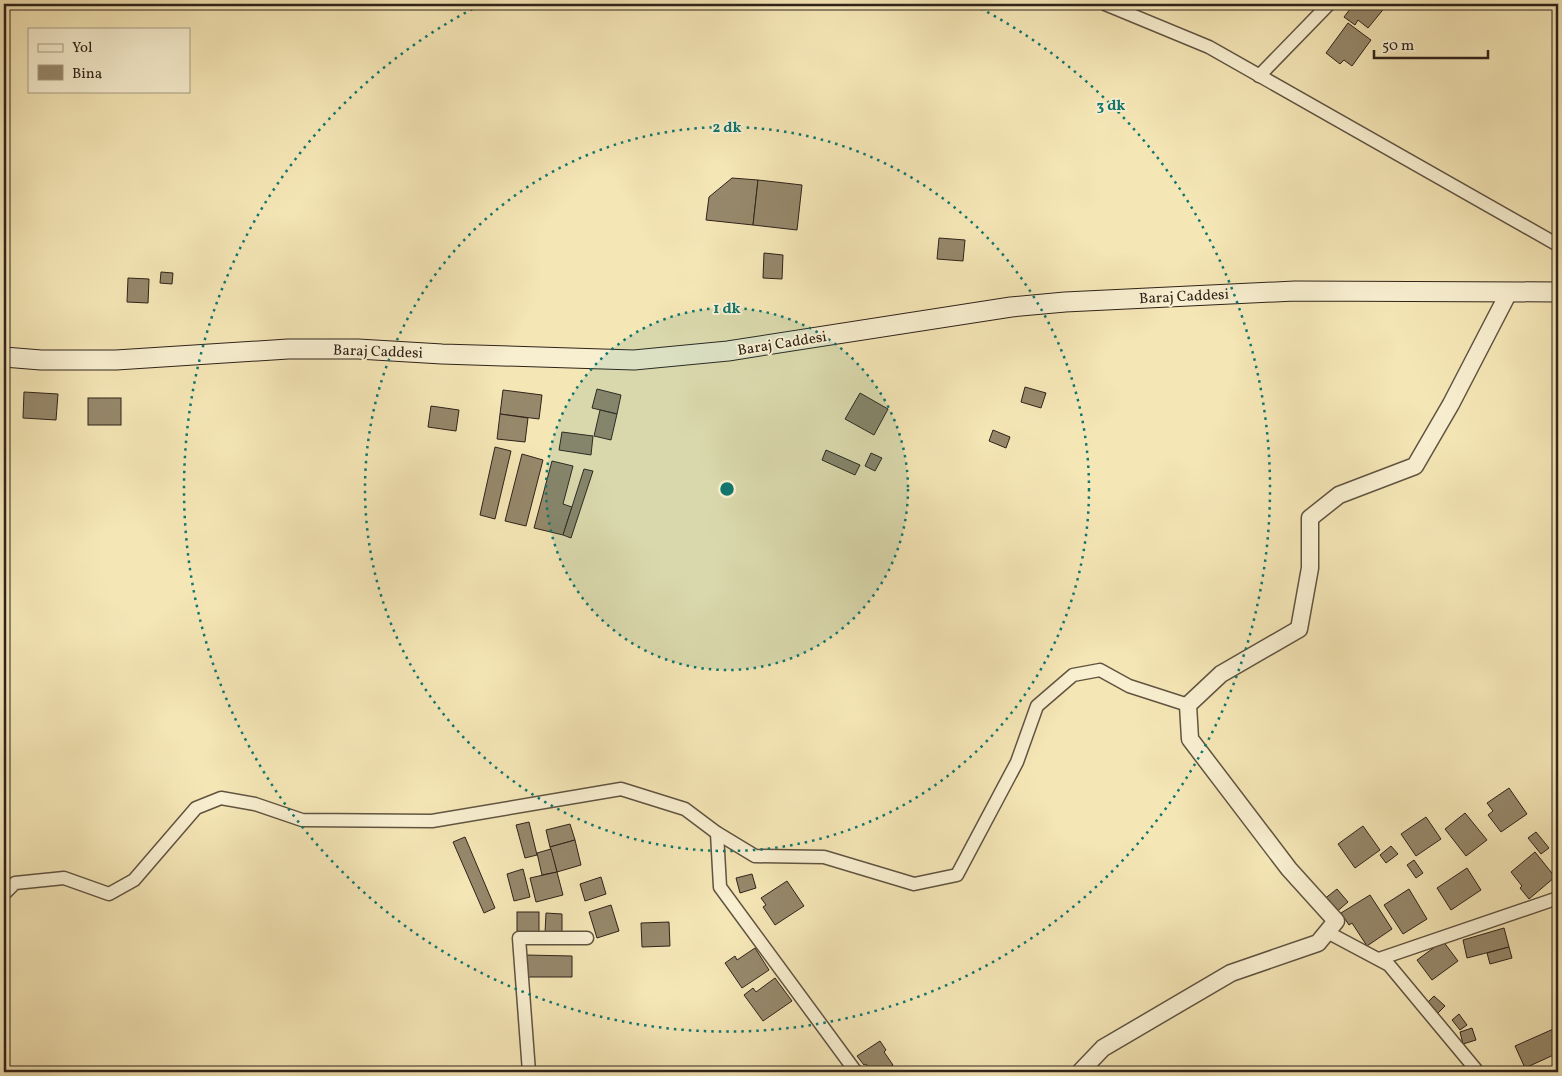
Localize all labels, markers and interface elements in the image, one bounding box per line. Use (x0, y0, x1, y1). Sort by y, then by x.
legend (28, 28, 190, 92)
scale bar (1374, 28, 1488, 60)
text: 50 m (1382, 36, 1414, 57)
text: Yol (72, 38, 92, 59)
text: Bina (72, 64, 102, 85)
text: 3 dk (1097, 96, 1125, 117)
text: 2 dk (712, 118, 742, 139)
street label: Baraj Caddesi (1139, 285, 1230, 310)
text: 1 dk (713, 299, 741, 320)
street label: Baraj Caddesi (736, 327, 828, 362)
street label: Baraj Caddesi (333, 340, 423, 365)
centre of rings (718, 480, 736, 498)

